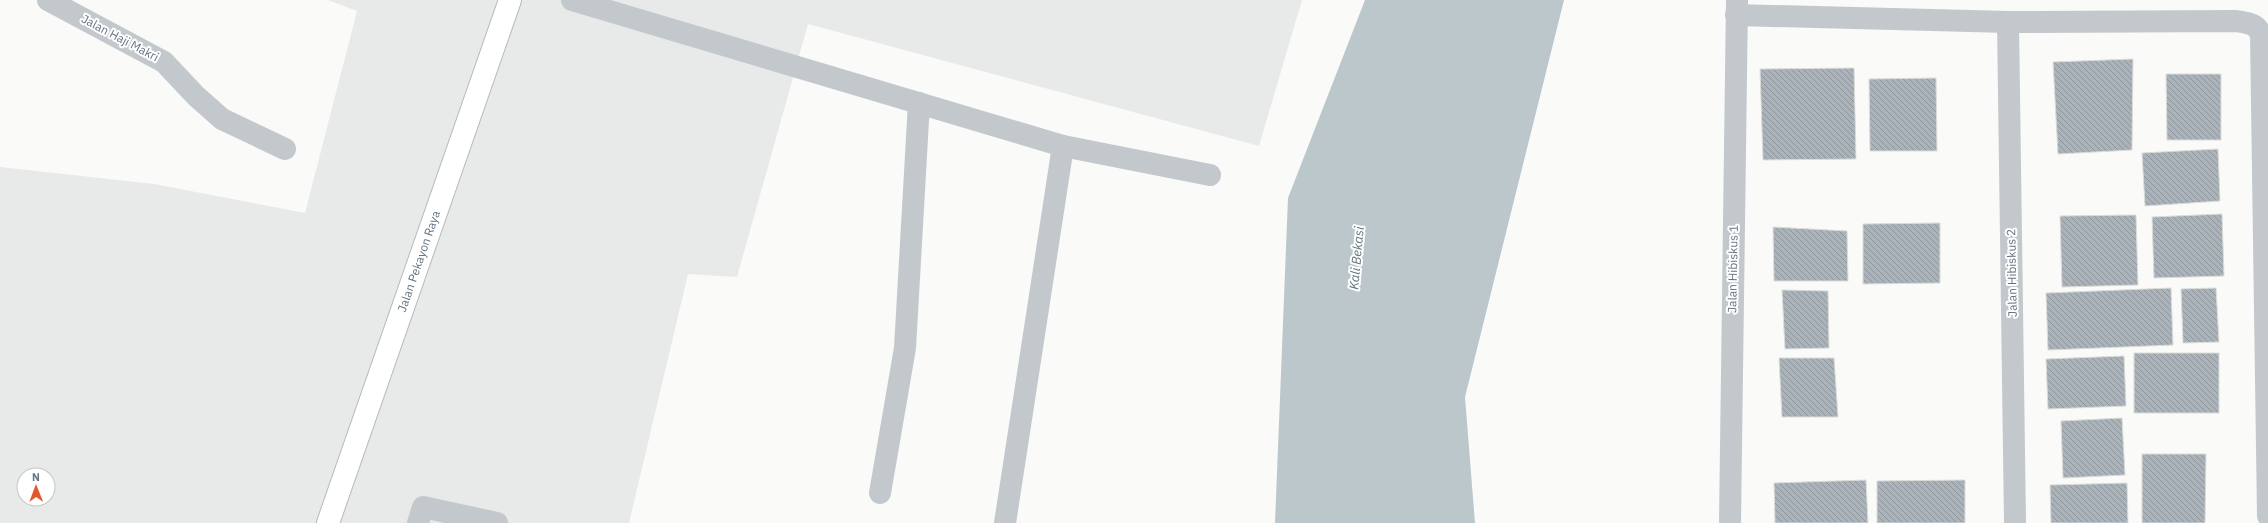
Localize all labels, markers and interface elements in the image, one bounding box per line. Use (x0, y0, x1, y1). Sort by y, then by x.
street label: Jalan Haji Makri (79, 11, 161, 64)
street label: Jalan Pekayon Raya (394, 208, 443, 314)
water label: Kali Bekasi (1345, 225, 1368, 290)
street label: Jalan Hibiskus 1 (1724, 225, 1741, 313)
street label: Jalan Hibiskus 2 (2003, 229, 2020, 317)
north arrow (16, 467, 56, 507)
text: N (32, 470, 40, 484)

